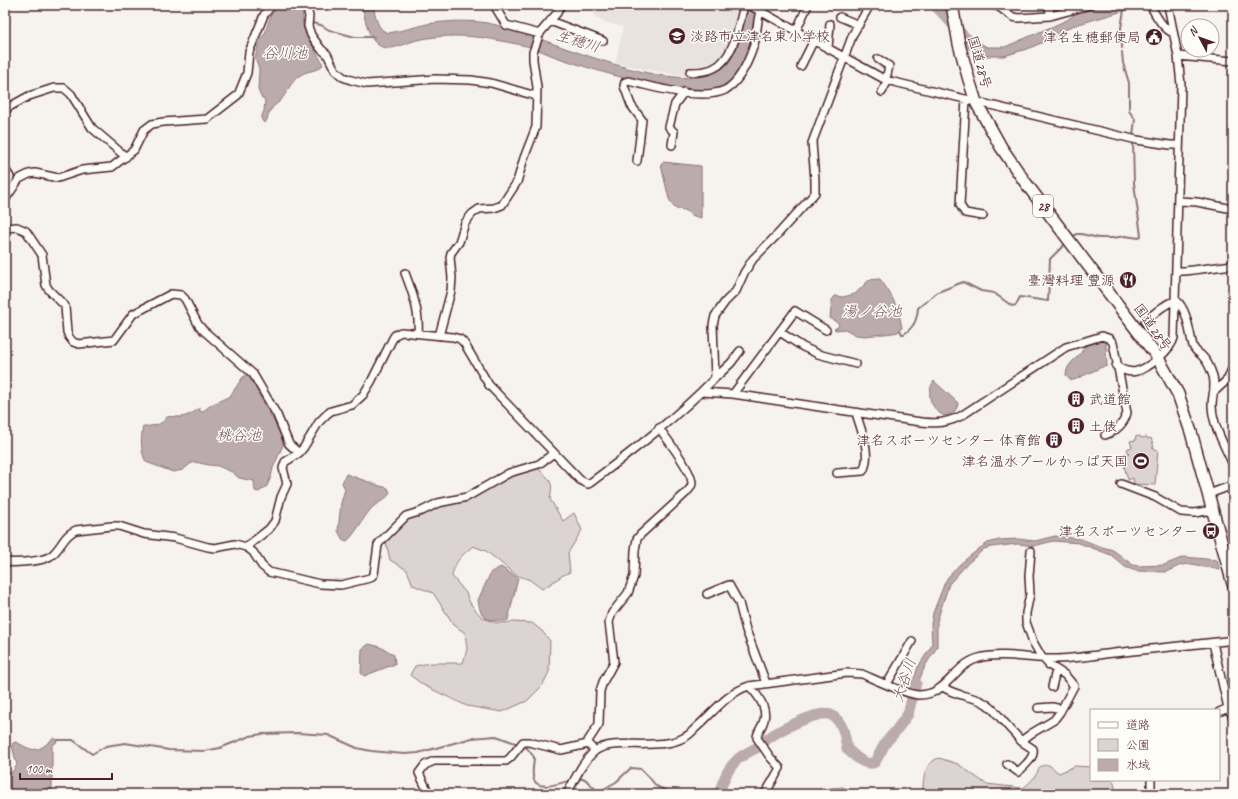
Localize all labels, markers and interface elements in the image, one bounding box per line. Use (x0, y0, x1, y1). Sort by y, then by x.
north arrow (1180, 18, 1220, 58)
text: N (1185, 23, 1201, 39)
water label: 生穂川 (554, 26, 602, 57)
school or university icon: 淡路市立津名東小学校 (667, 26, 687, 46)
public building icon: 津名生穂郵便局 (1144, 27, 1164, 47)
place label: 淡路市立津名東小学校 (690, 28, 830, 45)
place label: 津名生穂郵便局 (1043, 29, 1141, 46)
street label: 国道28号 (964, 34, 995, 91)
water label: 谷川池 (262, 44, 308, 63)
road number: 28 (1033, 195, 1053, 217)
restaurant icon: 臺灣料理 豐源 (1118, 270, 1138, 290)
place label: 臺灣料理 豐源 (1028, 272, 1115, 289)
street label: 国道28号 (1130, 300, 1176, 354)
water label: 湯ノ谷池 (842, 302, 903, 321)
building icon: 武道館 (1066, 389, 1086, 409)
place label: 武道館 (1089, 391, 1131, 408)
building icon: 土俵 (1066, 416, 1086, 436)
place label: 土俵 (1089, 418, 1117, 435)
water label: 桃谷池 (216, 426, 262, 445)
building icon: 津名スポーツセンター 体育館 (1044, 430, 1064, 450)
place label: 津名スポーツセンター 体育館 (856, 432, 1041, 449)
sports icon: 津名温水プールかっぱ天国 (1131, 451, 1151, 471)
place label: 津名温水プールかっぱ天国 (962, 453, 1128, 470)
bus stop icon: 津名スポーツセンター (1201, 521, 1221, 541)
place label: 津名スポーツセンター (1059, 523, 1198, 540)
water label: 大谷川 (888, 656, 921, 705)
legend (1090, 709, 1220, 781)
text: 道路 (1126, 717, 1150, 733)
text: 公園 (1126, 737, 1150, 753)
scale bar (20, 755, 112, 781)
text: 水域 (1126, 757, 1150, 773)
text: 100 m (26, 761, 53, 777)

